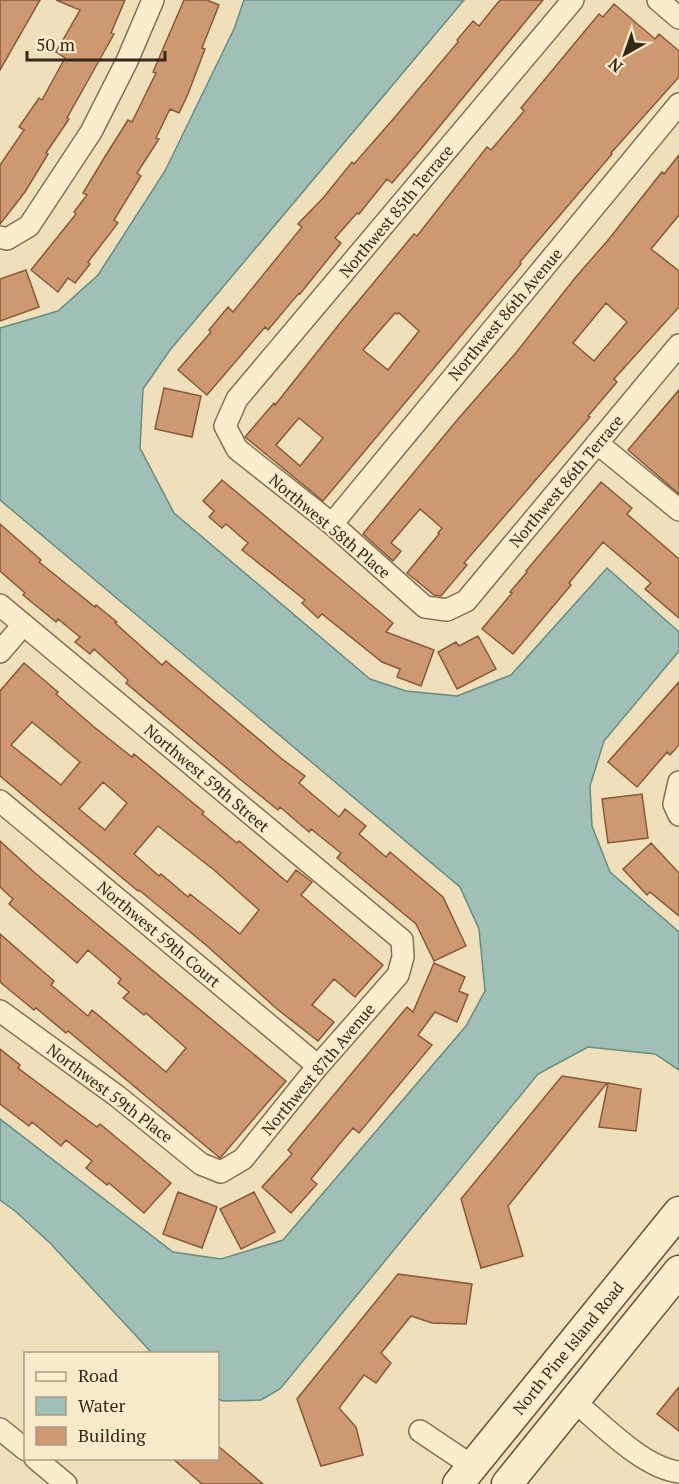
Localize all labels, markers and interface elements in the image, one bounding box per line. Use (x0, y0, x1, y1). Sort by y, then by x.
scale bar (27, 24, 165, 62)
north arrow (595, 24, 655, 84)
text: 50 m (36, 32, 76, 56)
text: N (604, 53, 627, 78)
street label: Northwest 85th Terrace (334, 140, 458, 282)
street label: Northwest 86th Avenue (443, 243, 567, 385)
street label: Northwest 86th Terrace (504, 410, 628, 552)
street label: Northwest 58th Place (265, 469, 395, 583)
street label: Northwest 59th Street (140, 719, 274, 837)
street label: Northwest 59th Court (93, 876, 225, 992)
street label: Northwest 87th Avenue (256, 998, 380, 1140)
street label: Northwest 59th Place (43, 1038, 177, 1148)
street label: North Pine Island Road (507, 1277, 629, 1419)
legend (24, 1352, 219, 1460)
text: Road (78, 1363, 118, 1387)
text: Water (78, 1393, 125, 1417)
text: Building (78, 1423, 146, 1447)

